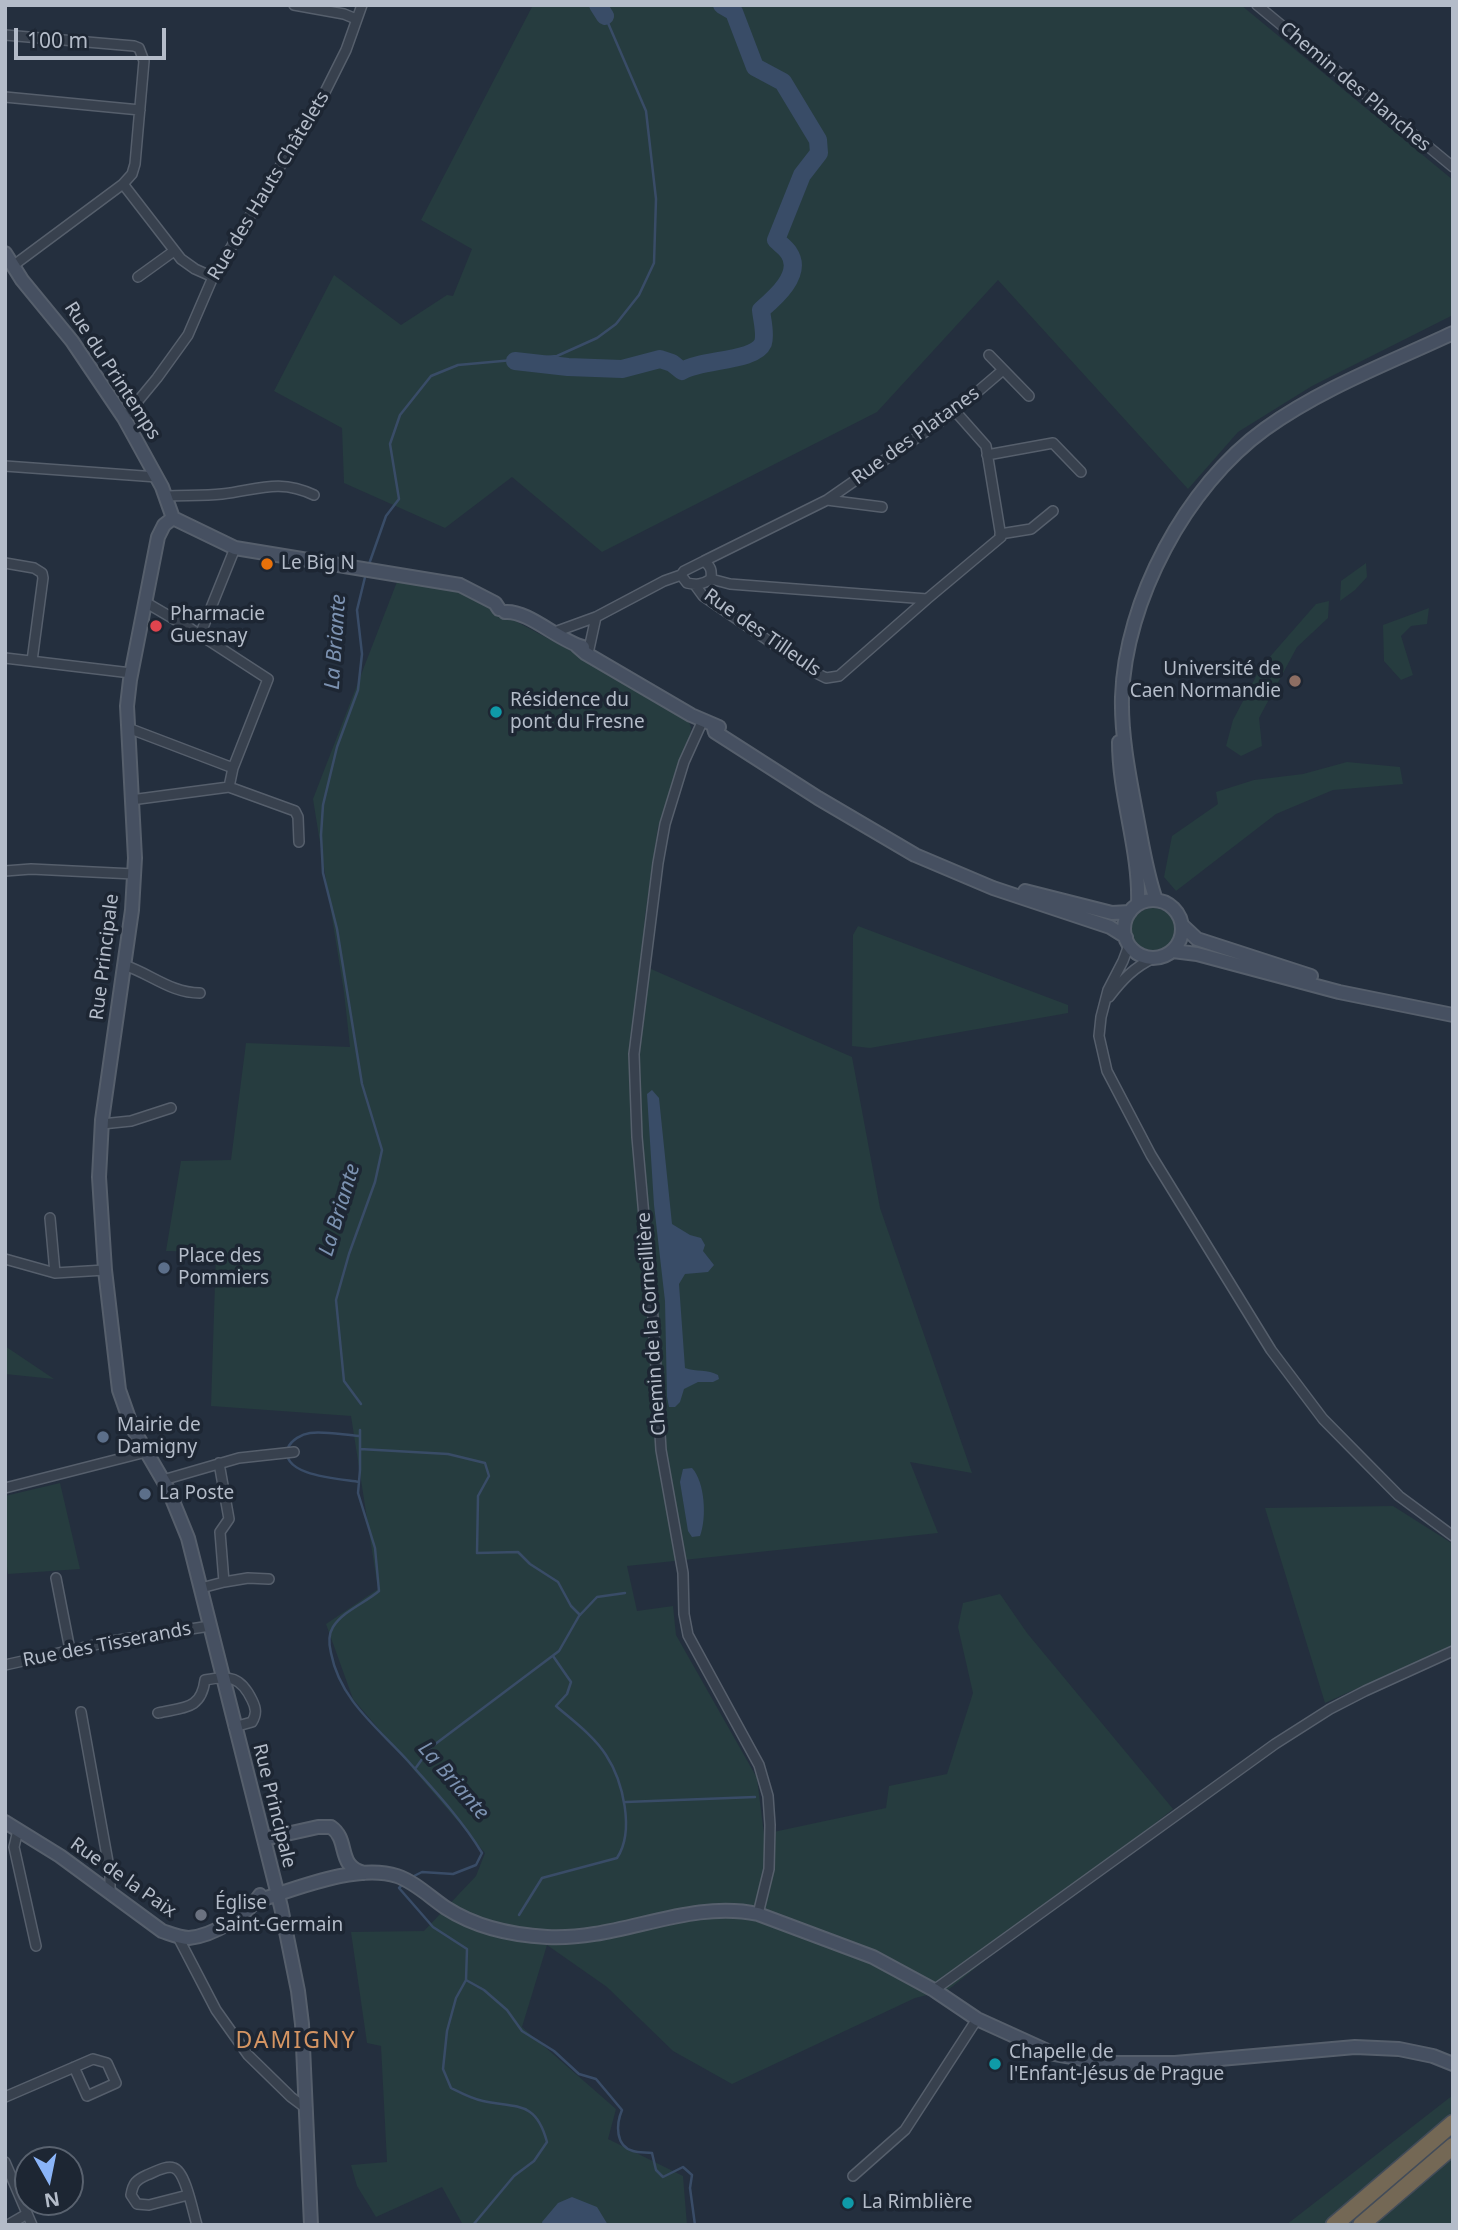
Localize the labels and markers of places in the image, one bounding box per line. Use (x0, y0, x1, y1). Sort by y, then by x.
place label: Le Big N (281, 553, 355, 575)
marker: Le Big N (259, 556, 275, 572)
place label: Pharmacie Guesnay (170, 604, 265, 648)
marker: Pharmacie Guesnay (148, 618, 164, 634)
place label: Université de Caen Normandie (1130, 659, 1281, 703)
marker: Université de Caen Normandie (1287, 673, 1303, 689)
place label: Résidence du pont du Fresne (510, 690, 645, 734)
marker: Résidence du pont du Fresne (488, 704, 504, 720)
place label: Place des Pommiers (178, 1246, 269, 1290)
marker: Place des Pommiers (156, 1260, 172, 1276)
place label: Mairie de Damigny (117, 1415, 201, 1459)
marker: Mairie de Damigny (95, 1429, 111, 1445)
place label: La Poste (159, 1483, 234, 1505)
marker: La Poste (137, 1486, 153, 1502)
place label: Église Saint-Germain (215, 1893, 343, 1937)
marker: Église Saint-Germain (193, 1907, 209, 1923)
place label: Chapelle de l'Enfant-Jésus de Prague (1009, 2042, 1224, 2086)
marker: Chapelle de l'Enfant-Jésus de Prague (987, 2056, 1003, 2072)
place label: La Rimblière (862, 2192, 972, 2214)
marker: La Rimblière (840, 2195, 856, 2211)

